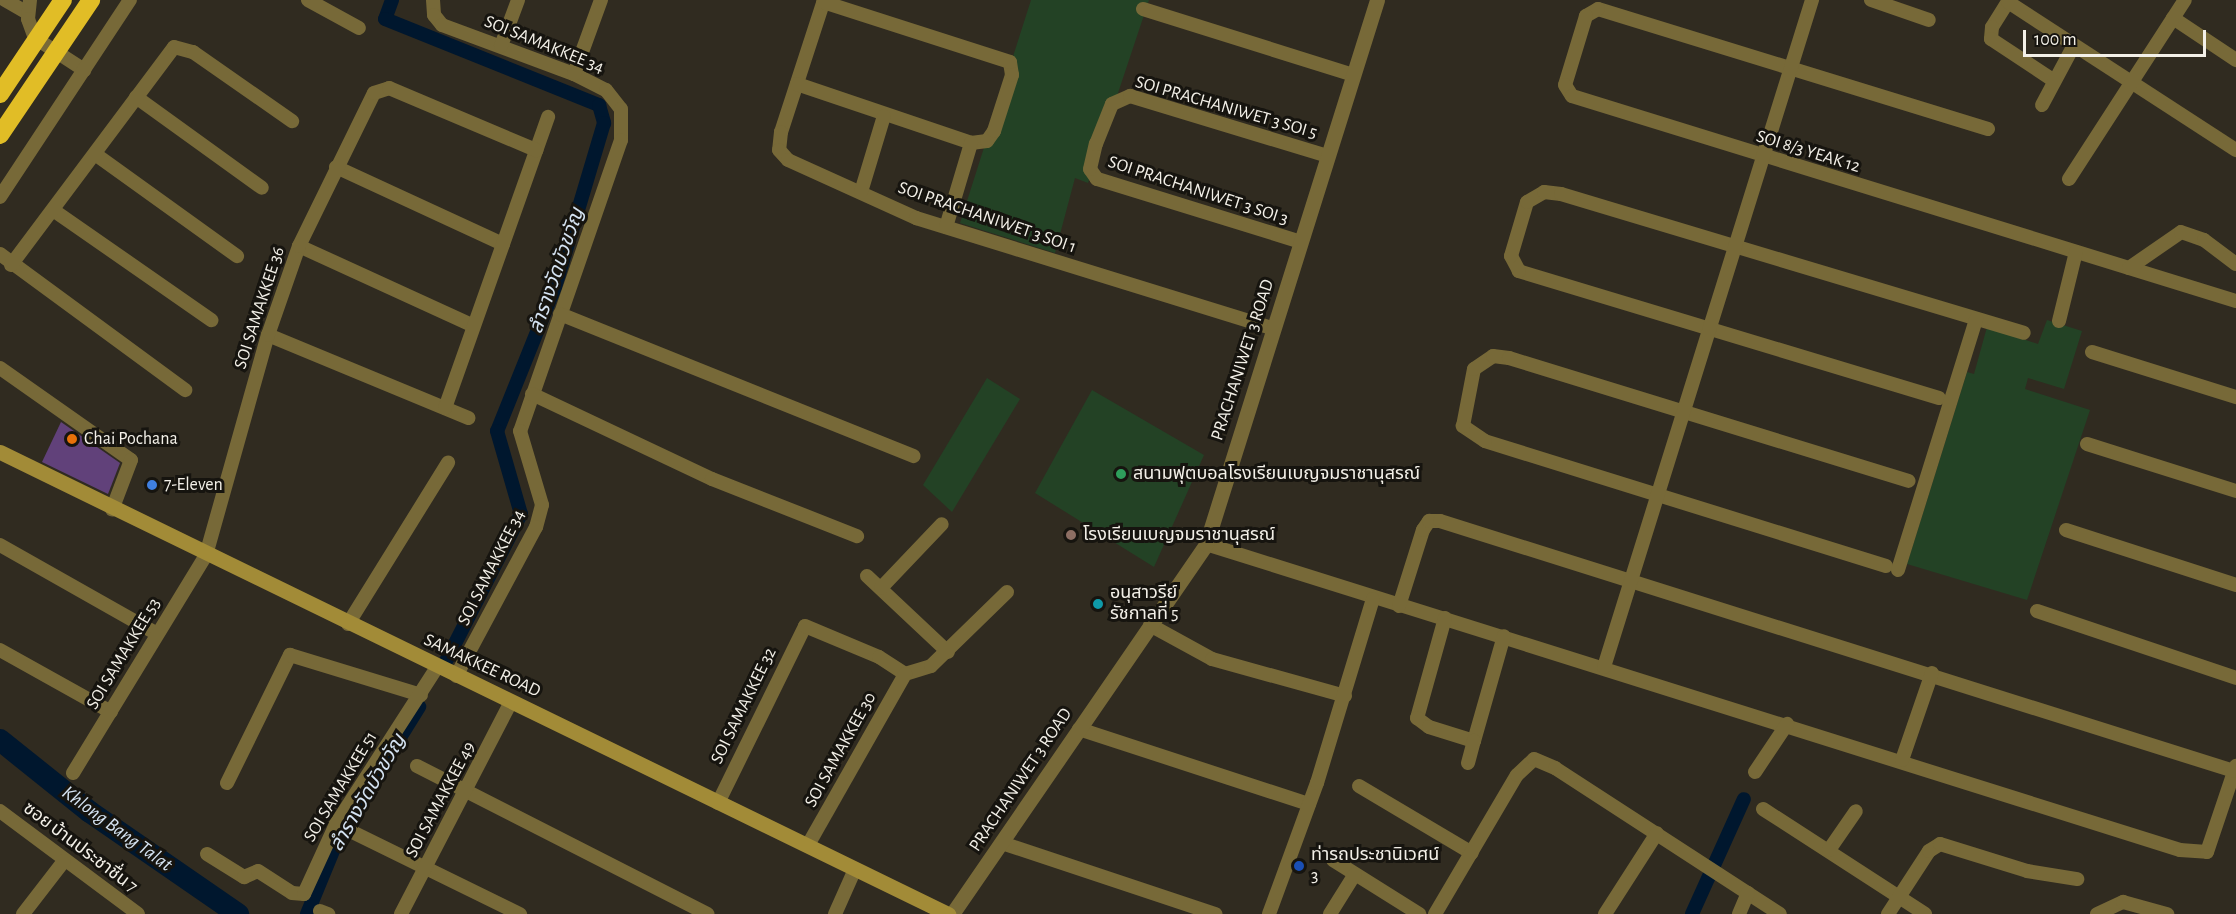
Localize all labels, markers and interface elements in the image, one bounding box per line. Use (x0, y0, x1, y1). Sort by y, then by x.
street label: SOI SAMAKKEE 34 (481, 11, 607, 79)
scale bar (2026, 18, 2209, 56)
text: 100 m (2034, 31, 2077, 49)
street label: SOI PRACHANIWET 3 SOI 5 (1133, 72, 1319, 144)
street label: SOI 8/3 YEAK 12 (1753, 126, 1863, 178)
street label: SOI PRACHANIWET 3 SOI 3 (1105, 152, 1291, 230)
street label: SOI PRACHANIWET 3 SOI 1 (895, 177, 1079, 259)
water label: ลำรางวัดบัวขวัญ (524, 205, 590, 337)
street label: SOI SAMAKKEE 36 (230, 244, 290, 372)
street label: PRACHANIWET 3 ROAD (1207, 277, 1279, 443)
place label: Chai Pochana (84, 428, 178, 450)
marker: Chai Pochana (65, 432, 79, 446)
place label: สนามฟุตบอลโรงเรียนเบญจมราชานุสรณ์ (1133, 463, 1420, 485)
marker: สนามฟุตบอลโรงเรียนเบญจมราชานุสรณ์ (1114, 467, 1128, 481)
place label: 7-Eleven (164, 474, 223, 496)
marker: 7-Eleven (145, 478, 159, 492)
street label: SOI SAMAKKEE 34 (453, 506, 531, 630)
place label: โรงเรียนเบญจมราชานุสรณ์ (1083, 524, 1275, 546)
marker: โรงเรียนเบญจมราชานุสรณ์ (1064, 528, 1078, 542)
place label: อนุสาวรีย์ รัชกาลที่ 5 (1110, 583, 1179, 626)
street label: SOI SAMAKKEE 53 (82, 594, 166, 714)
marker: อนุสาวรีย์ รัชกาลที่ 5 (1091, 597, 1105, 611)
street label: SAMAKKEE ROAD (420, 629, 544, 703)
street label: SOI SAMAKKEE 32 (706, 644, 782, 768)
street label: SOI SAMAKKEE 30 (800, 689, 882, 811)
street label: PRACHANIWET 3 ROAD (965, 704, 1077, 856)
street label: SOI SAMAKKEE 51 (300, 728, 382, 846)
water label: ลำรางวัดบัวขวัญ (325, 730, 411, 856)
street label: SOI SAMAKKEE 49 (401, 738, 481, 862)
water label: Khlong Bang Talat (57, 781, 177, 877)
street label: ซอย บ้านประชาชื่น 7 (19, 798, 141, 898)
place label: ท่ารถประชานิเวศน์ 3 (1311, 845, 1439, 888)
marker: ท่ารถประชานิเวศน์ 3 (1292, 859, 1306, 873)

